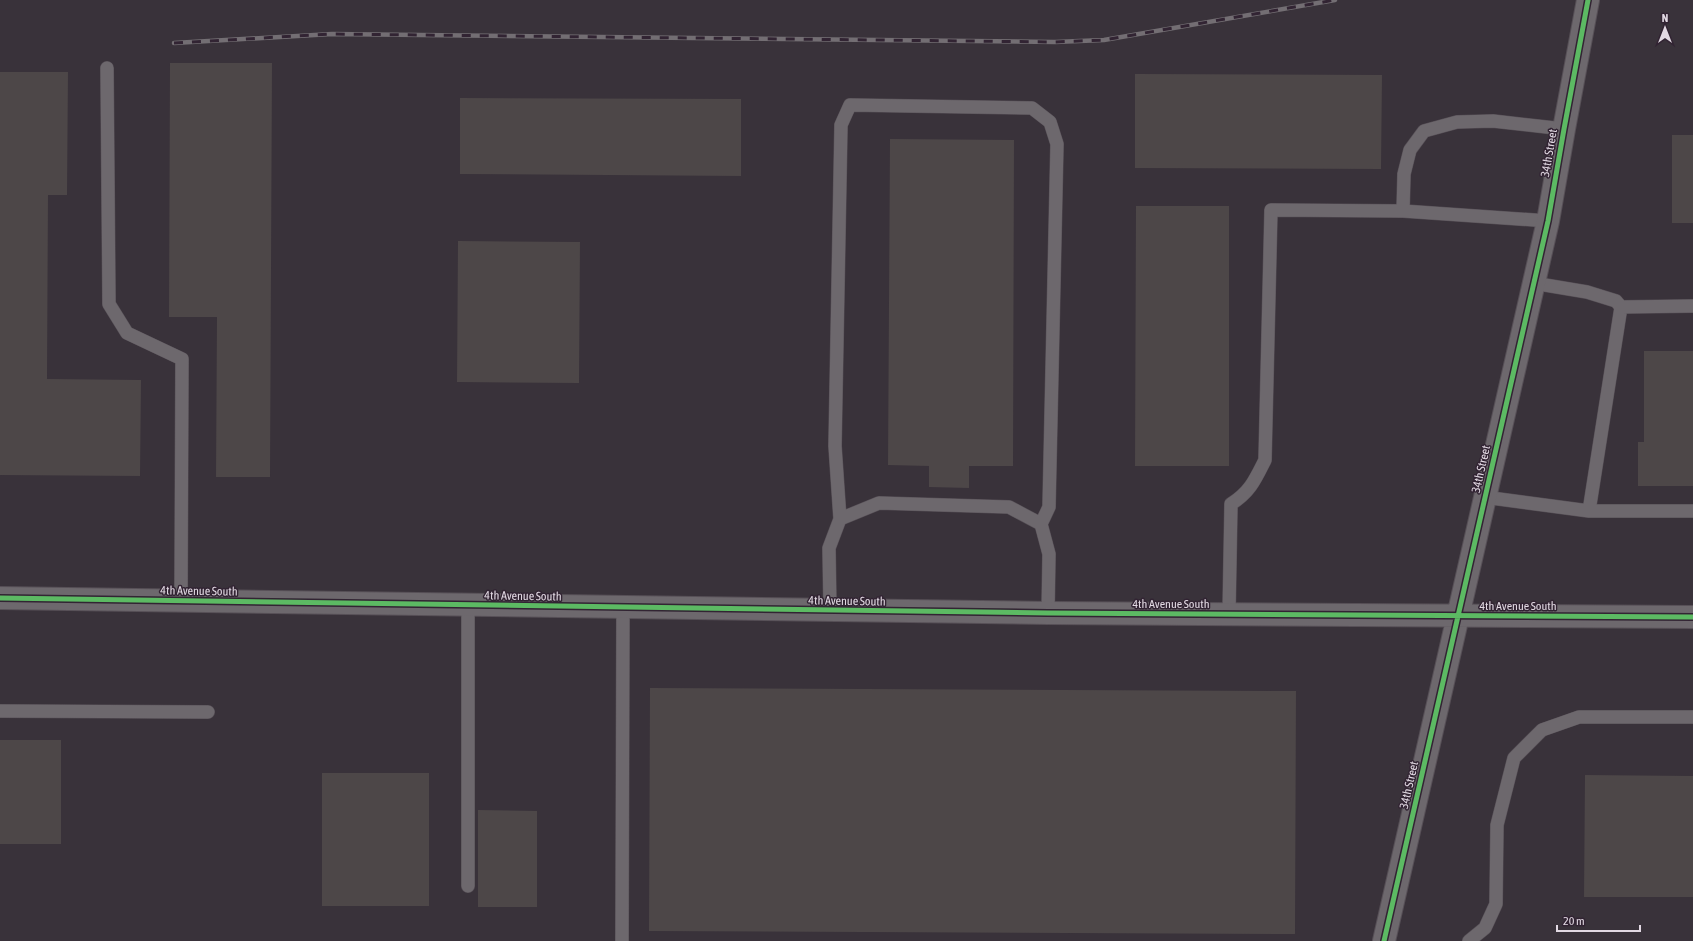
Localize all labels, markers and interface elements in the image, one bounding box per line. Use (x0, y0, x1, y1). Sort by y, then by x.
north arrow (1645, 8, 1685, 48)
text: N (1662, 12, 1668, 24)
street label: 34th Street (1538, 127, 1560, 178)
street label: 34th Street (1469, 443, 1493, 494)
street label: 4th Avenue South (160, 583, 238, 599)
street label: 4th Avenue South (484, 588, 562, 604)
street label: 4th Avenue South (808, 593, 886, 609)
street label: 4th Avenue South (1132, 597, 1210, 611)
street label: 4th Avenue South (1479, 599, 1557, 613)
street label: 34th Street (1397, 759, 1421, 810)
scale bar (1557, 907, 1640, 933)
text: 20 m (1563, 914, 1585, 928)

